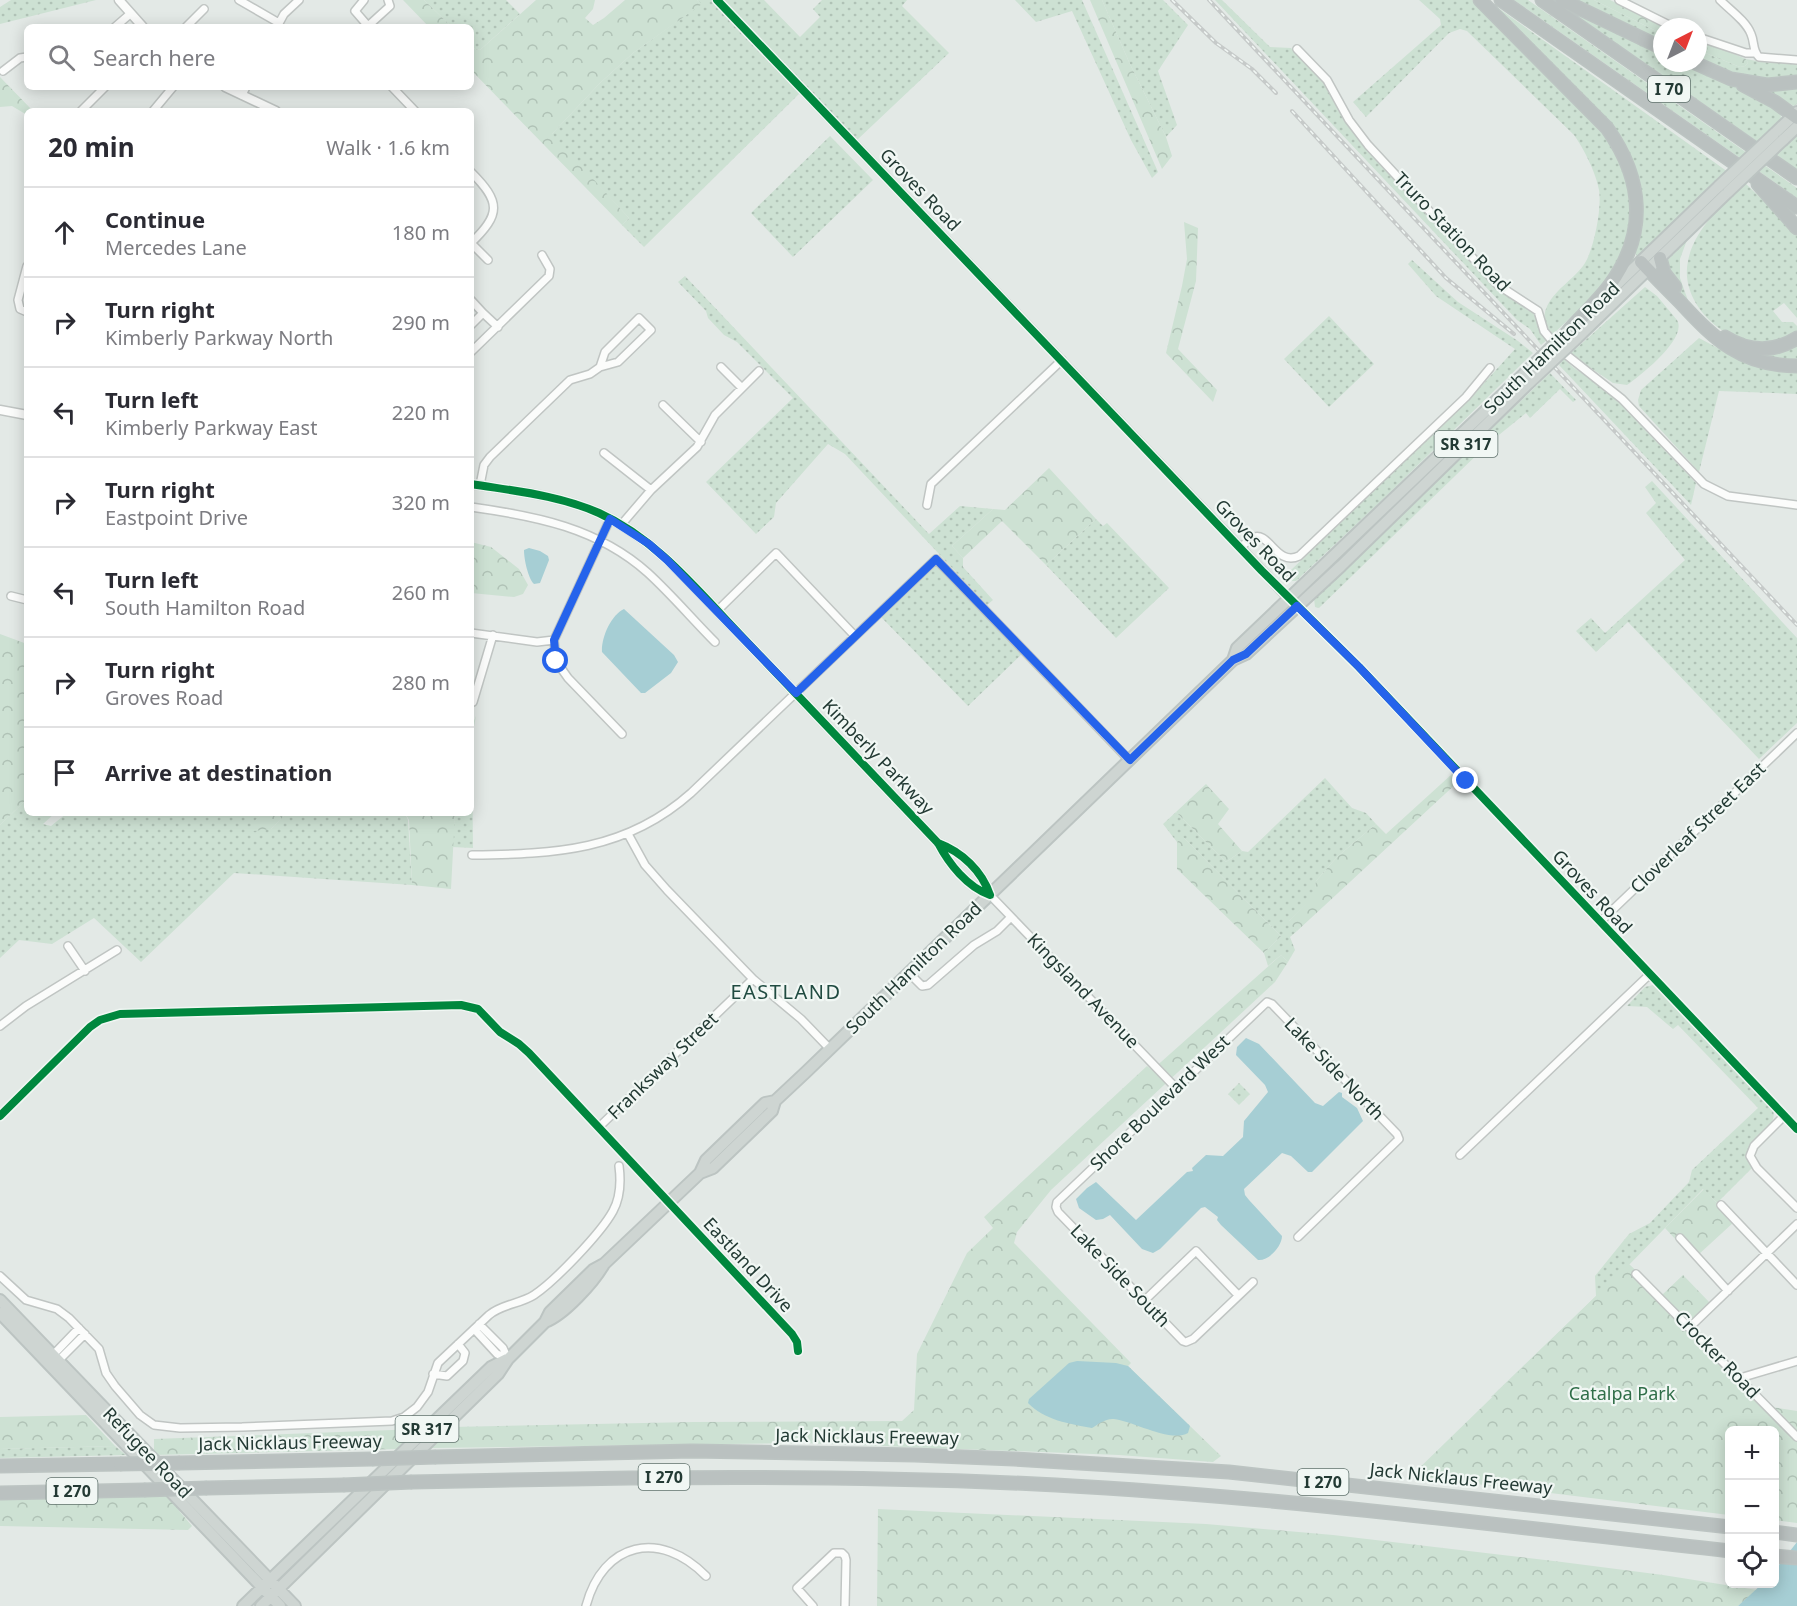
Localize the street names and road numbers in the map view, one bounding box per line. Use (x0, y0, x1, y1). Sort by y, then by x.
road number: I 70 (1648, 76, 1690, 102)
street label: Groves Road (875, 143, 966, 236)
street label: Truro Station Road (1389, 166, 1516, 296)
street label: South Hamilton Road (1478, 276, 1624, 419)
road number: SR 317 (1434, 431, 1498, 457)
street label: Groves Road (1210, 494, 1301, 587)
street label: Kimberly Parkway (818, 694, 940, 820)
street label: Cloverleaf Street East (1625, 756, 1770, 898)
street label: Groves Road (1548, 844, 1638, 938)
street label: South Hamilton Road (840, 896, 986, 1039)
street label: Kingsland Avenue (1022, 928, 1145, 1053)
street label: Franksway Street (602, 1006, 723, 1124)
street label: Lake Side North (1280, 1012, 1390, 1125)
street label: Shore Boulevard West (1084, 1029, 1235, 1175)
street label: Eastland Drive (699, 1212, 799, 1317)
street label: Lake Side South (1066, 1219, 1176, 1332)
street label: Crocker Road (1670, 1305, 1766, 1403)
street label: Refugee Road (98, 1402, 197, 1503)
road number: SR 317 (396, 1416, 458, 1442)
street label: Jack Nicklaus Freeway (773, 1422, 960, 1450)
street label: Jack Nicklaus Freeway (196, 1428, 383, 1456)
street label: Jack Nicklaus Freeway (1367, 1456, 1554, 1500)
road number: I 270 (638, 1464, 690, 1490)
road number: I 270 (1298, 1469, 1348, 1495)
road number: I 270 (46, 1478, 98, 1504)

